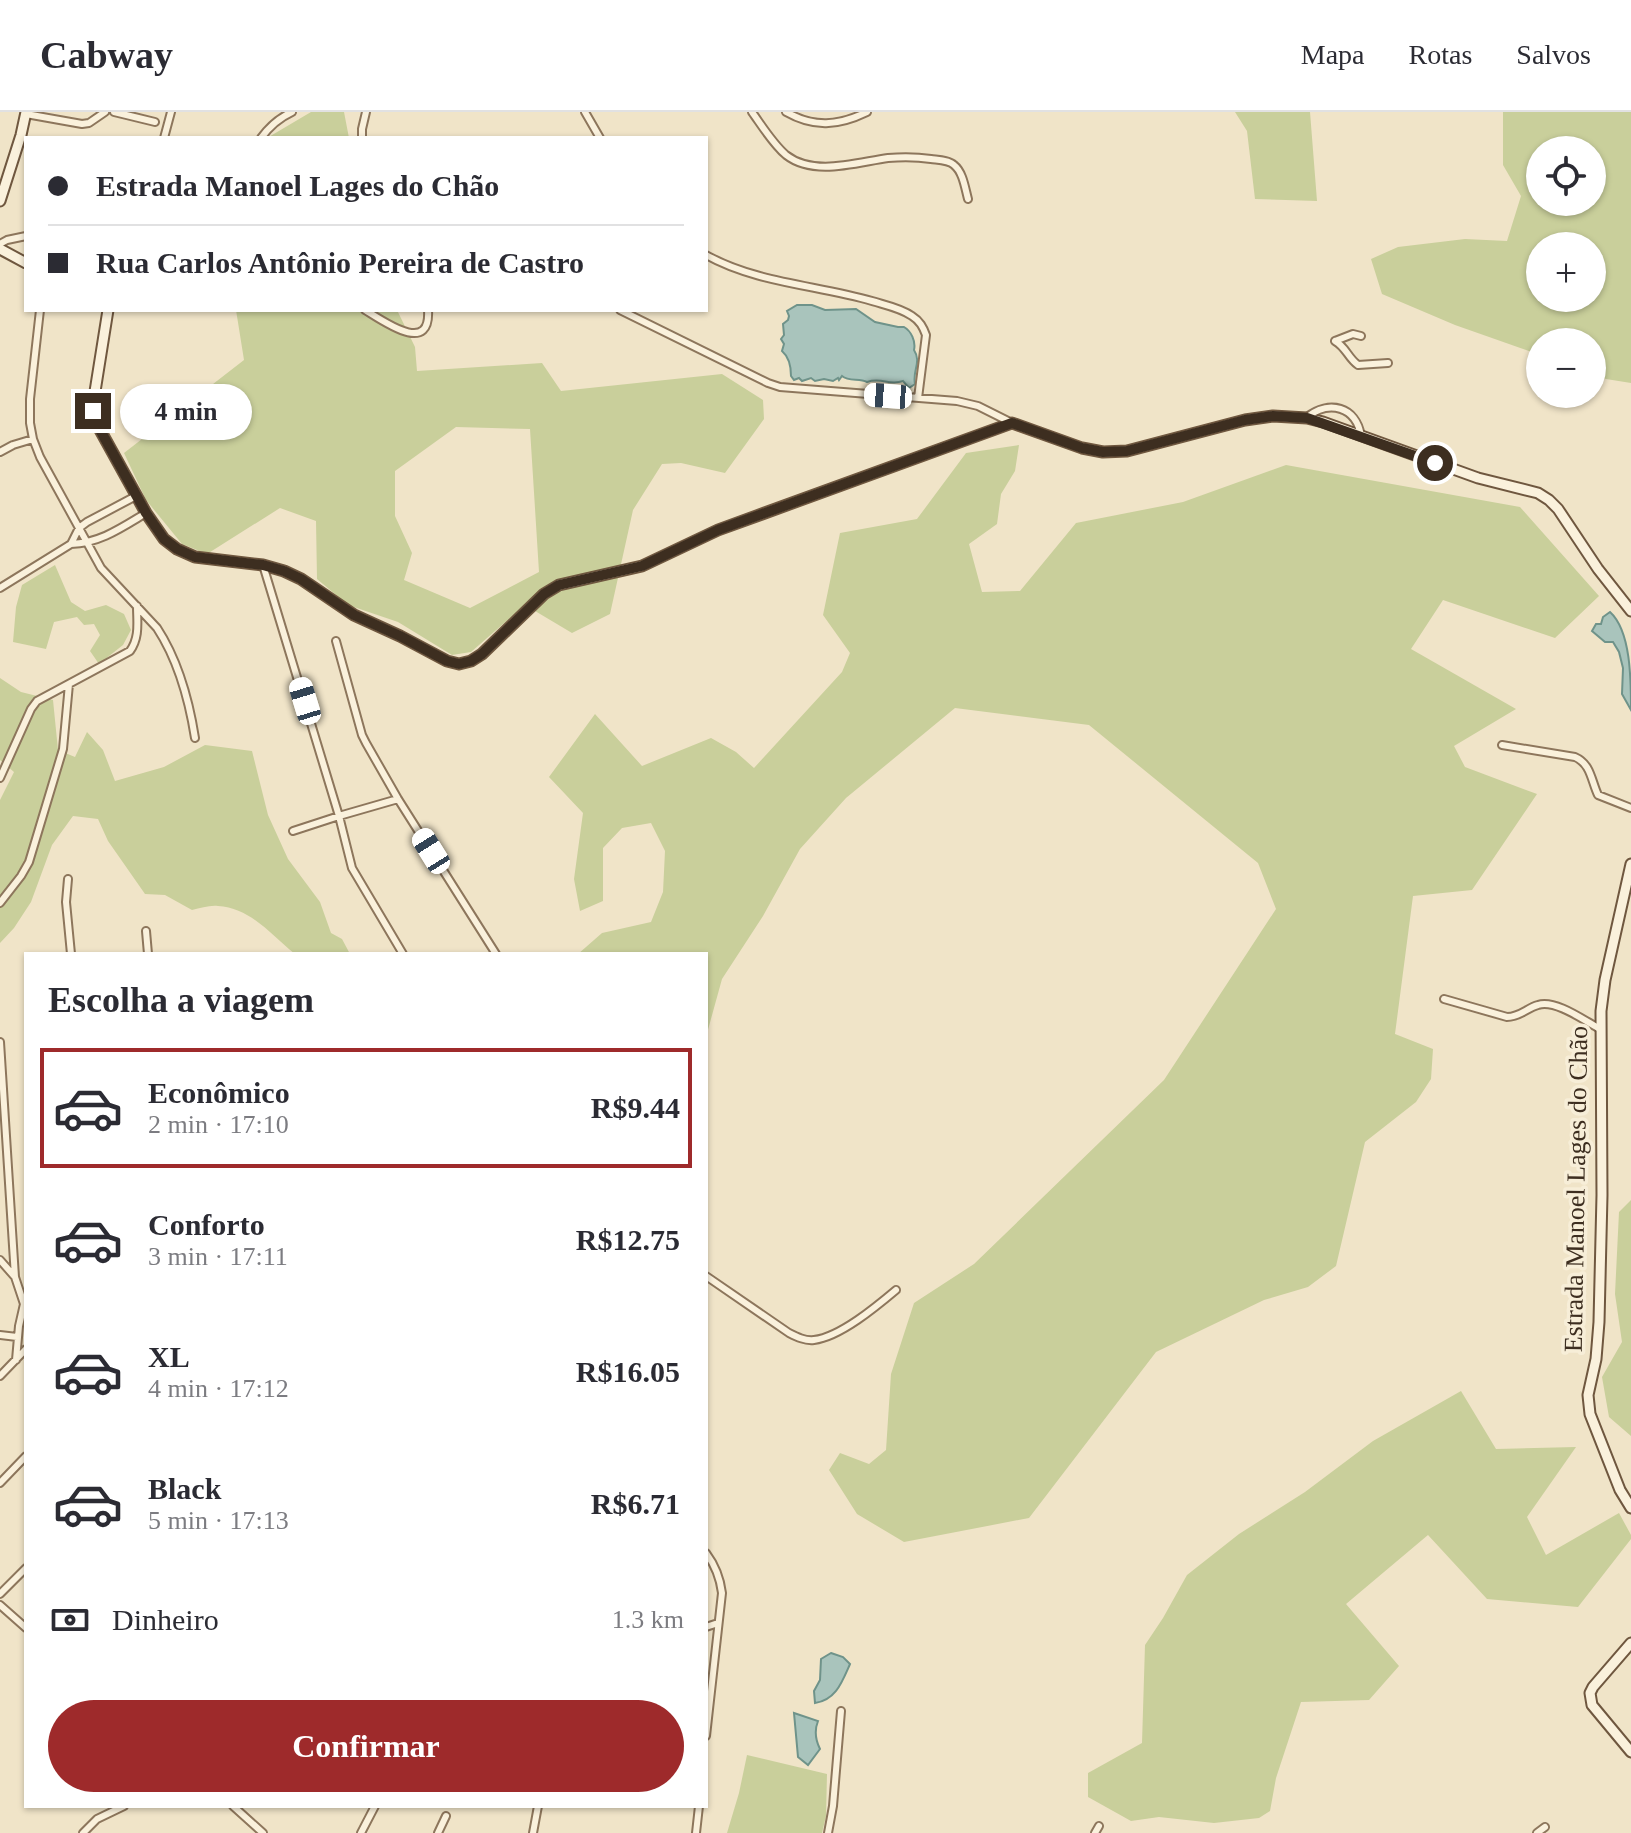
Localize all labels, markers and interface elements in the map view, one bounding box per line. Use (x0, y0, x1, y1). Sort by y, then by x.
text: Cabway (40, 34, 173, 76)
text: Mapa (1301, 39, 1365, 70)
text: Rotas (1409, 39, 1472, 70)
text: Salvos (1516, 39, 1591, 70)
map controls (1526, 136, 1606, 408)
button: locate (1526, 136, 1606, 216)
text: Estrada Manoel Lages do Chão (96, 169, 499, 202)
button: + (1526, 232, 1606, 312)
text: Rua Carlos Antônio Pereira de Castro (96, 246, 584, 279)
button: − (1526, 328, 1606, 408)
car (863, 382, 913, 410)
callout: 4 min (121, 383, 253, 439)
route end (75, 393, 111, 429)
text: 4 min (155, 397, 217, 426)
route start (1417, 445, 1453, 481)
car (287, 675, 323, 727)
car (408, 824, 454, 878)
text: Escolha a viagem (48, 980, 314, 1020)
street label: Estrada Manoel Lages do Chão (1559, 1026, 1593, 1352)
icon: car (52, 1072, 124, 1144)
text: Econômico (148, 1076, 290, 1109)
text: R$9.44 (591, 1091, 680, 1124)
text: 2 min · 17:10 (148, 1110, 289, 1139)
icon: car (52, 1204, 124, 1276)
text: Conforto (148, 1208, 265, 1241)
text: R$12.75 (576, 1223, 680, 1256)
text: 3 min · 17:11 (148, 1242, 288, 1271)
icon: car (52, 1336, 124, 1408)
text: XL (148, 1340, 190, 1373)
text: R$16.05 (576, 1355, 680, 1388)
text: 4 min · 17:12 (148, 1374, 289, 1403)
icon: car (52, 1468, 124, 1540)
text: Black (148, 1472, 221, 1505)
text: R$6.71 (591, 1487, 680, 1520)
text: 5 min · 17:13 (148, 1506, 289, 1535)
icon: cash (48, 1598, 92, 1642)
text: Dinheiro (112, 1603, 219, 1636)
text: 1.3 km (612, 1605, 684, 1634)
button: Confirmar (48, 1700, 684, 1792)

